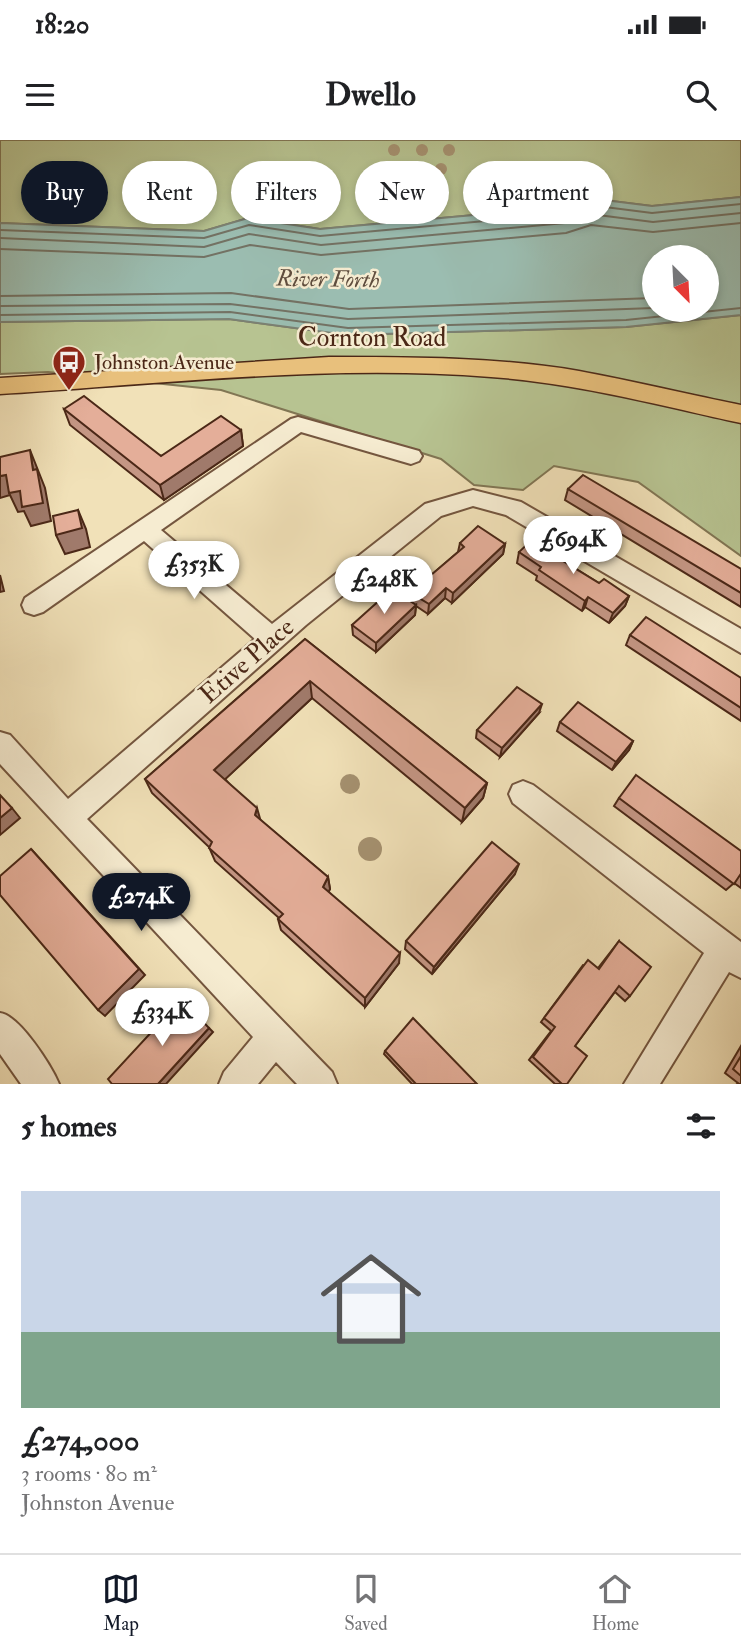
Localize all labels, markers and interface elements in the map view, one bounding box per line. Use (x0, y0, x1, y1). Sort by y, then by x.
text: 18:20 (35, 9, 89, 41)
text: Dwello (325, 75, 416, 115)
icon: menu (21, 76, 59, 114)
icon: search (682, 76, 720, 114)
chip: Buy (21, 161, 108, 224)
chip: Rent (122, 161, 217, 224)
chip: Filters (231, 161, 341, 224)
chip: New (355, 161, 449, 224)
chip: Apartment (463, 161, 613, 224)
north arrow (642, 245, 719, 322)
map controls (642, 245, 719, 322)
water label: River Forth (275, 264, 380, 294)
street label: Cornton Road (298, 322, 446, 354)
bus stop icon: Johnston Avenue (50, 343, 88, 392)
place label: Johnston Avenue (93, 349, 234, 376)
pin: £694K (524, 516, 622, 576)
text: £694K (539, 524, 607, 553)
pin: £353K (145, 542, 243, 601)
text: £353K (164, 549, 224, 578)
pin: £248K (335, 556, 433, 616)
text: £248K (351, 564, 417, 593)
street label: Etive Place (193, 611, 301, 711)
pin: £274K (92, 874, 190, 933)
text: £274K (108, 881, 174, 910)
pin: £334K (113, 988, 211, 1048)
text: £334K (131, 996, 193, 1025)
icon: filters (682, 1107, 720, 1145)
text: 5 homes (21, 1108, 117, 1145)
icon: home (308, 1236, 434, 1362)
text: £274,000 (21, 1422, 139, 1459)
text: 3 rooms · 80 m² (21, 1459, 157, 1488)
text: Johnston Avenue (21, 1488, 174, 1517)
tab: Map (102, 1570, 140, 1636)
tab: Saved (344, 1570, 388, 1636)
tab: Home (592, 1570, 639, 1636)

